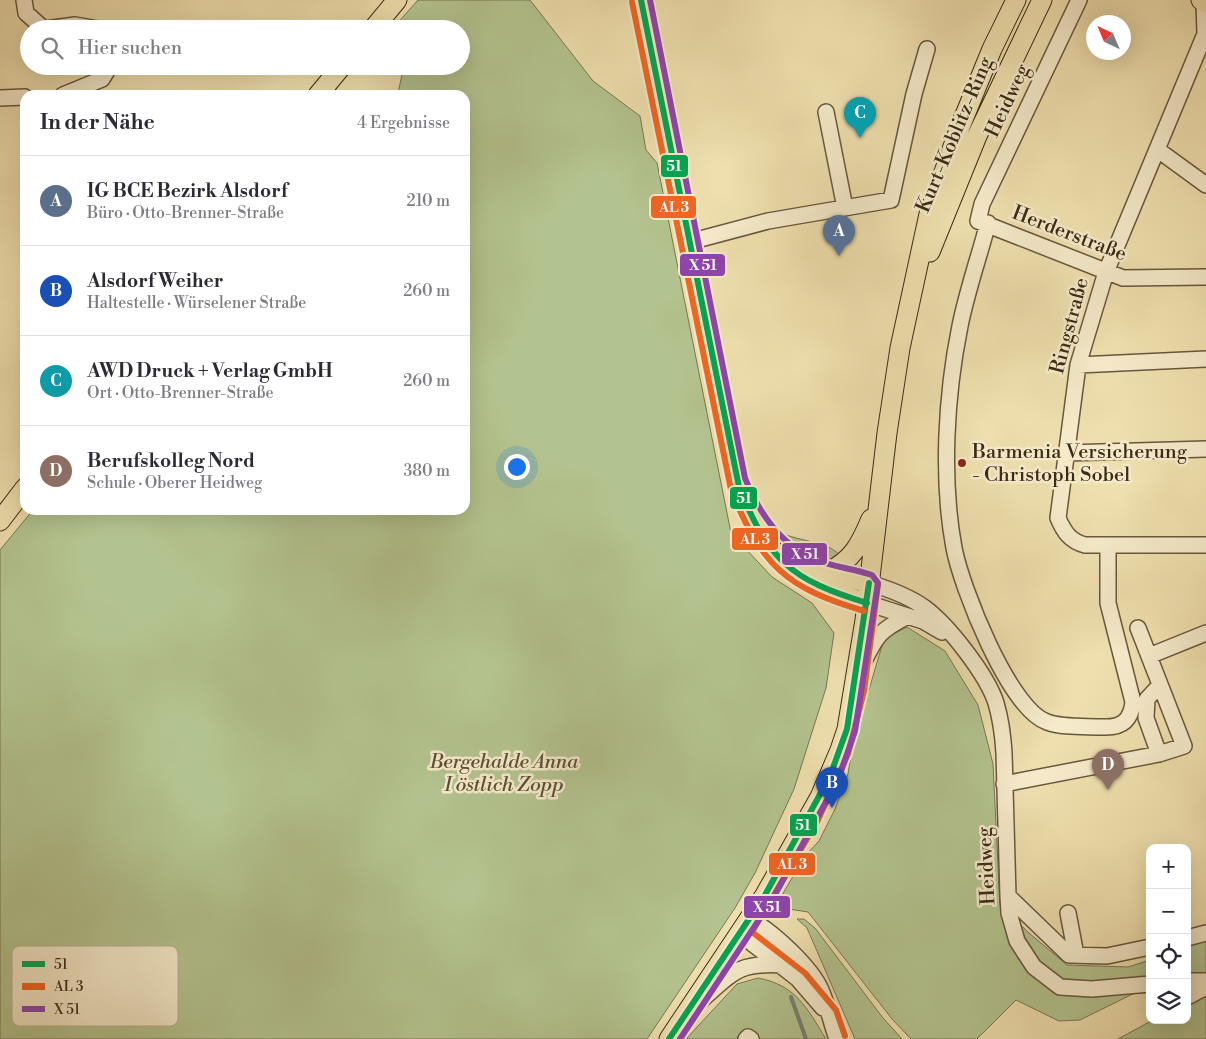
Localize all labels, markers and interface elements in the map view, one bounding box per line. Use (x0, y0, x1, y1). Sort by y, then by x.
north arrow (1086, 15, 1131, 60)
search box (20, 20, 470, 75)
icon: search (38, 34, 66, 62)
text: Hier suchen (78, 36, 182, 60)
street label: Kurt-Koblitz-Ring (911, 53, 999, 217)
street label: Heidweg (980, 60, 1036, 142)
pin: C (844, 97, 876, 138)
text: In der Nähe (40, 110, 155, 136)
text: 4 Ergebnisse (357, 113, 450, 133)
line badge: 51 (660, 154, 689, 178)
text: 51 (666, 158, 682, 176)
text: IG BCE Bezirk Alsdorf (87, 179, 288, 203)
text: A (50, 191, 62, 211)
text: 210 m (406, 191, 450, 211)
line badge: AL 3 (650, 195, 697, 219)
text: AL 3 (658, 199, 689, 217)
street label: Herderstraße (1008, 201, 1130, 267)
text: Büro · Otto-Brenner-Straße (87, 203, 284, 223)
pin: A (823, 215, 855, 256)
line badge: X 51 (679, 253, 726, 277)
text: X 51 (688, 257, 717, 275)
text: Alsdorf Weiher (87, 269, 223, 293)
street label: Ringstraße (1045, 275, 1095, 377)
text: B (50, 281, 62, 301)
text: 260 m (403, 281, 450, 301)
text: Haltestelle · Würselener Straße (87, 293, 306, 313)
text: AWD Druck + Verlag GmbH (87, 359, 333, 383)
text: C (50, 371, 62, 391)
text: 260 m (403, 371, 450, 391)
text: Ort · Otto-Brenner-Straße (87, 383, 274, 403)
place label: Barmenia Versicherung - Christoph Sobel (971, 440, 1188, 488)
text: Berufskolleg Nord (87, 449, 255, 473)
your location (504, 454, 530, 480)
marker: Barmenia Versicherung - Christoph Sobel (956, 457, 968, 469)
text: D (50, 461, 62, 481)
text: 380 m (403, 461, 450, 481)
text: Schule · Oberer Heidweg (87, 473, 262, 493)
line badge: 51 (729, 486, 758, 510)
text: 51 (736, 490, 752, 508)
line badge: AL 3 (731, 527, 779, 551)
text: AL 3 (739, 531, 770, 549)
line badge: X 51 (781, 542, 828, 566)
text: X 51 (790, 546, 819, 564)
pin: D (1092, 749, 1124, 790)
park label: Bergehalde Anna I östlich Zopp (429, 750, 579, 798)
pin: B (816, 767, 848, 808)
line badge: 51 (789, 813, 818, 837)
text: 51 (795, 817, 811, 835)
street label: Heidweg (972, 826, 1002, 906)
map controls (1146, 844, 1191, 1024)
button: + (1146, 844, 1191, 889)
line badge: AL 3 (768, 852, 816, 876)
text: AL 3 (776, 856, 807, 874)
button: − (1146, 889, 1191, 934)
line badge: X 51 (743, 895, 791, 919)
text: X 51 (752, 899, 781, 917)
button: locate (1146, 934, 1191, 979)
legend (12, 946, 178, 1026)
text: 51 (54, 956, 68, 974)
text: AL 3 (53, 978, 84, 996)
button: layers (1146, 979, 1191, 1024)
text: X 51 (53, 1001, 80, 1019)

